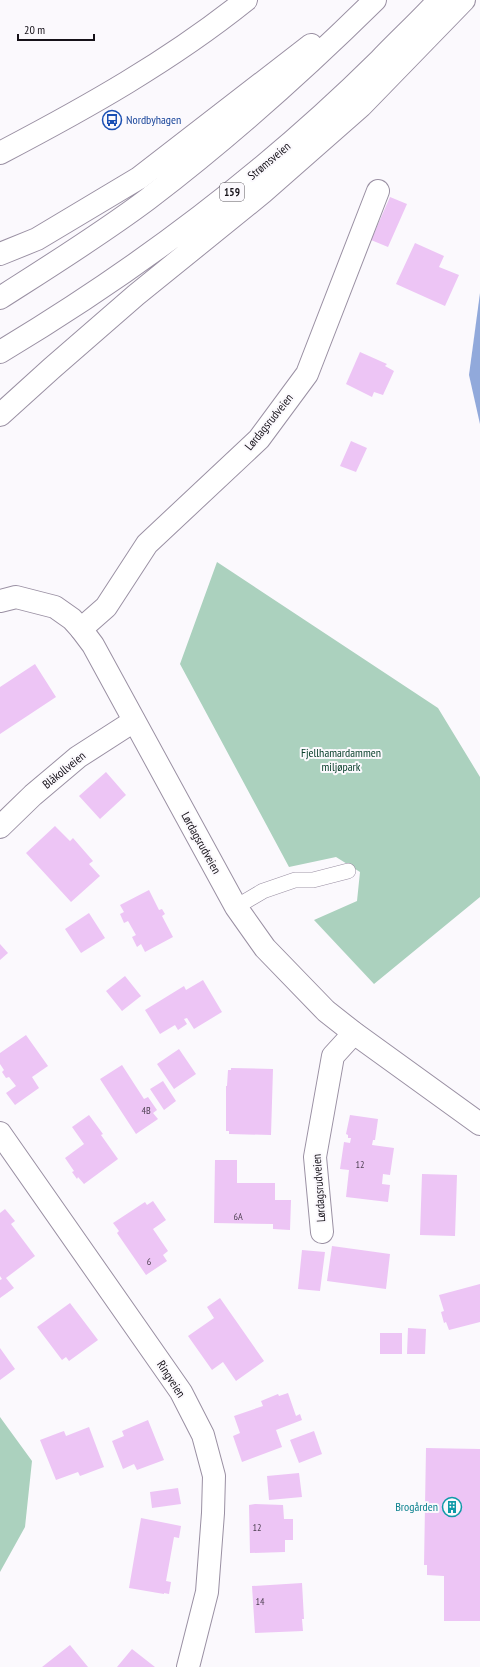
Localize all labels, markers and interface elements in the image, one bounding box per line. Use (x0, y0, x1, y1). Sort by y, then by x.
scale bar (18, 16, 94, 42)
text: 20 m (24, 22, 45, 37)
bus stop icon: Nordbyhagen (101, 109, 123, 131)
place label: Nordbyhagen (126, 112, 181, 127)
street label: Strømsveien (244, 138, 293, 183)
road number: 159 (220, 183, 244, 201)
street label: Lørdagsrudveien (241, 390, 296, 453)
park label: Fjellhamardammen miljøpark (301, 745, 381, 774)
street label: Blåkollveien (39, 748, 88, 791)
street label: Lørdagsrudveien (178, 809, 225, 876)
house number: 4B (141, 1104, 151, 1117)
street label: Lørdagsrudveien (309, 1153, 328, 1223)
house number: 12 (356, 1158, 365, 1171)
house number: 6A (233, 1210, 243, 1223)
house number: 6 (147, 1255, 152, 1268)
street label: Ringveien (154, 1357, 189, 1400)
building icon: Brogården (441, 1496, 463, 1518)
place label: Brogården (395, 1499, 438, 1514)
house number: 12 (253, 1521, 262, 1534)
house number: 14 (256, 1595, 265, 1608)

